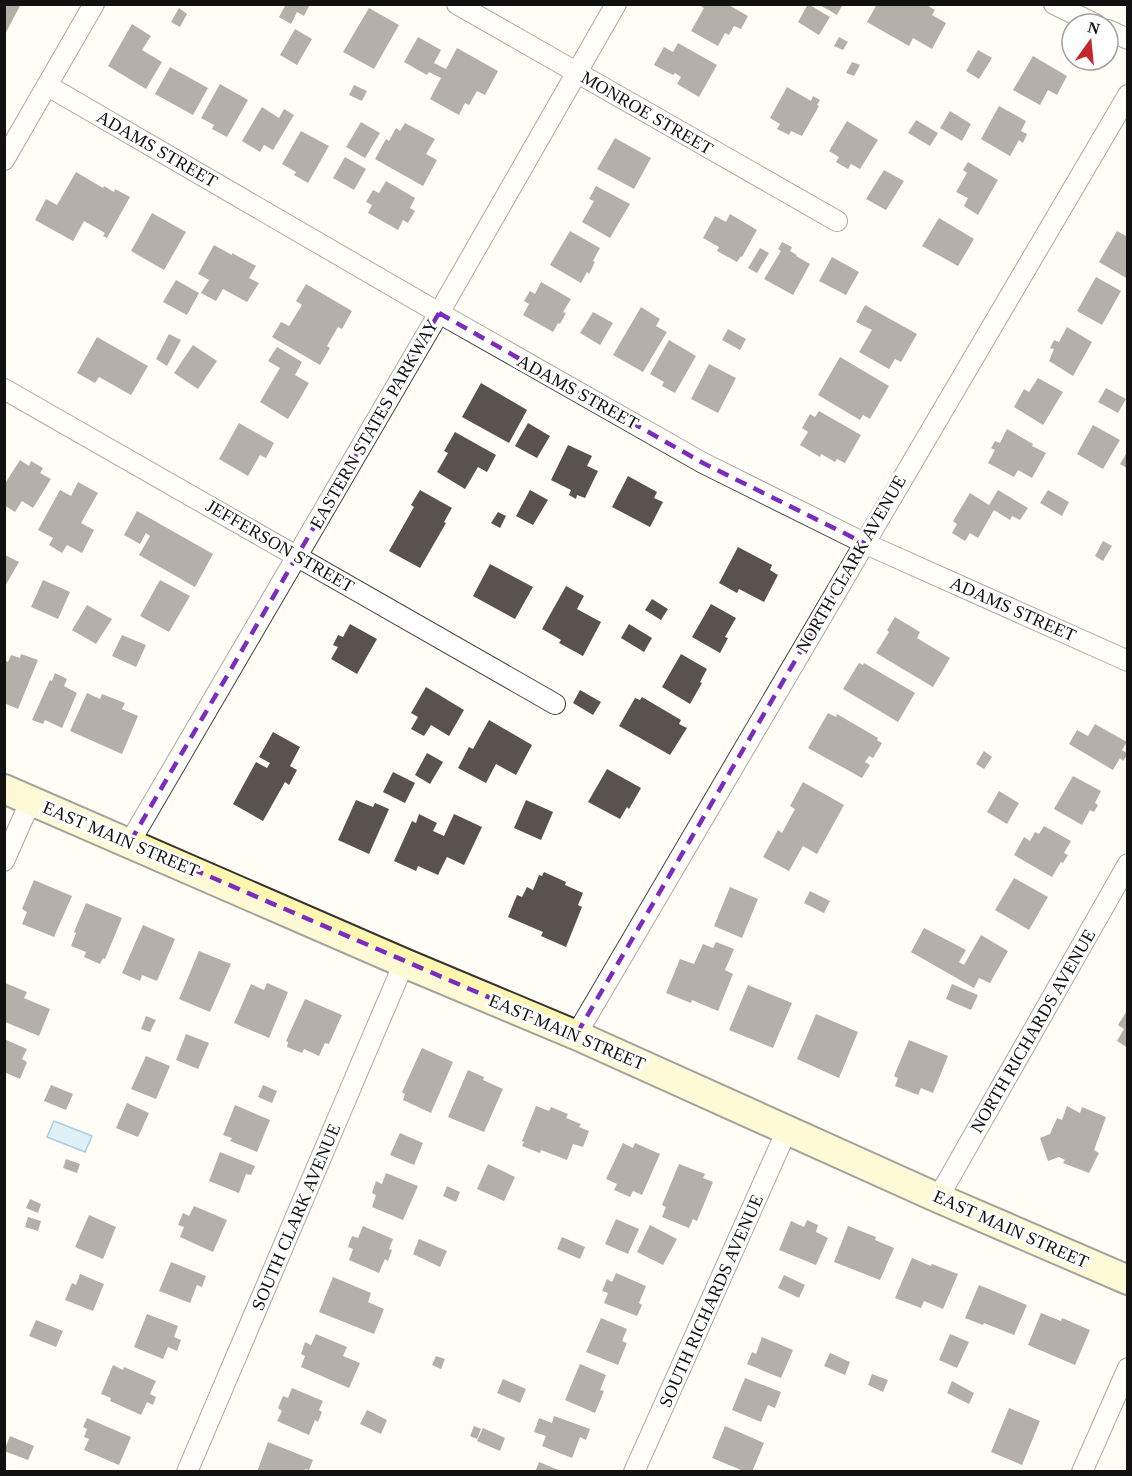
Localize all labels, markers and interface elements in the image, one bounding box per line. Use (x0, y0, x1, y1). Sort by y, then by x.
north arrow (1060, 12, 1120, 72)
text: N (1086, 18, 1102, 38)
street label: MONROE STREET (578, 67, 716, 159)
street label: ADAMS STREET (93, 106, 221, 192)
street label: EASTERN STATES PARKWAY (306, 316, 442, 532)
street label: ADAMS STREET (514, 350, 642, 434)
street label: NORTH CLARK AVENUE (792, 472, 910, 656)
street label: JEFFERSON STREET (202, 495, 358, 597)
street label: ADAMS STREET (947, 572, 1079, 646)
street label: EAST MAIN STREET (40, 797, 202, 881)
street label: NORTH RICHARDS AVENUE (966, 926, 1100, 1136)
street label: EAST MAIN STREET (486, 990, 648, 1074)
street label: SOUTH CLARK AVENUE (248, 1121, 344, 1313)
street label: EAST MAIN STREET (930, 1186, 1092, 1272)
street label: SOUTH RICHARDS AVENUE (655, 1192, 767, 1410)

